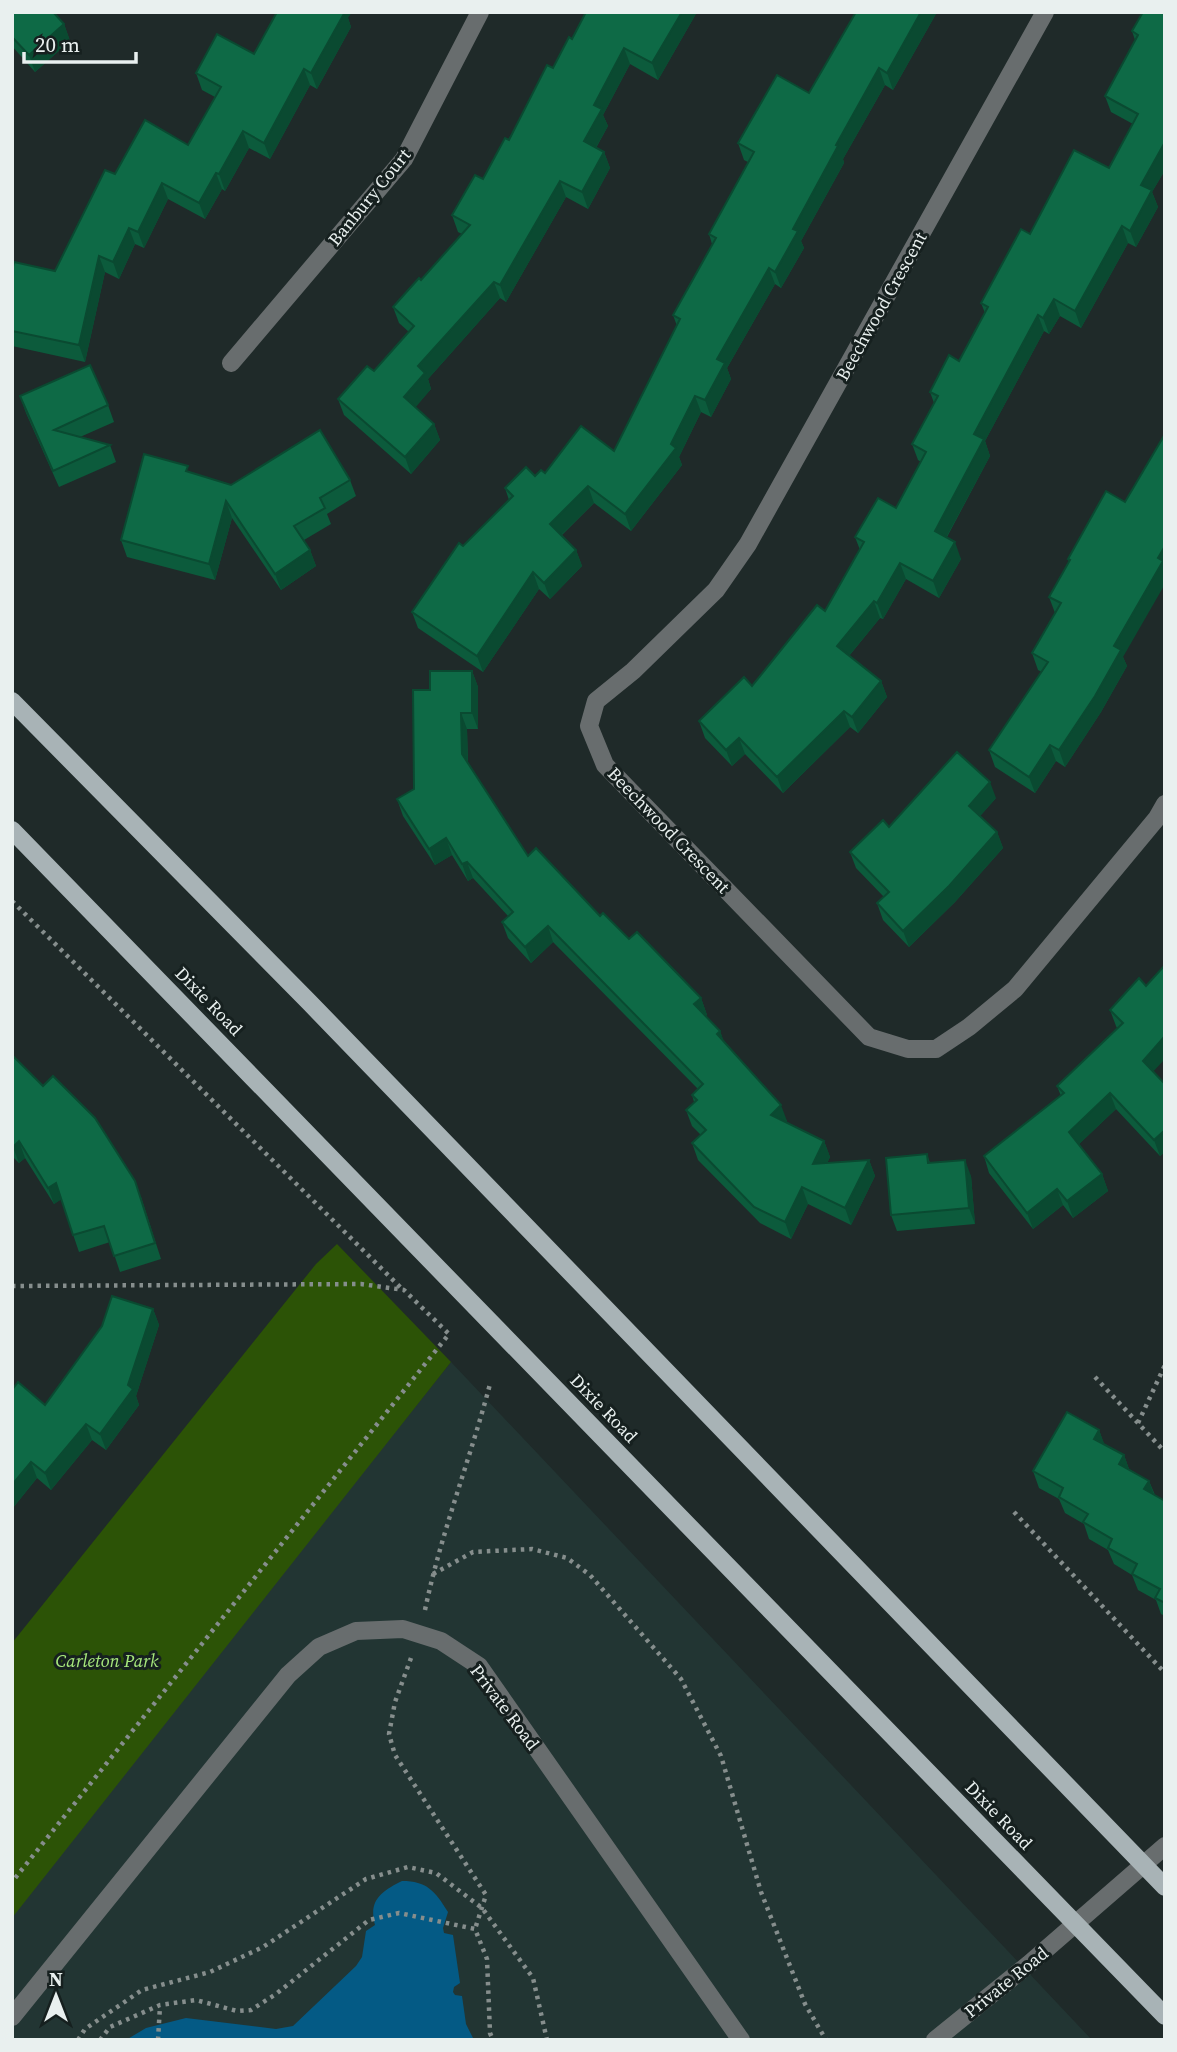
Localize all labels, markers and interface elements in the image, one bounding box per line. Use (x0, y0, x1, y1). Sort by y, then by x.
scale bar (24, 21, 136, 65)
text: 20 m (35, 30, 80, 59)
street label: Banbury Court (322, 143, 416, 251)
street label: Beechwood Crescent (830, 227, 932, 385)
street label: Beechwood Crescent (602, 761, 736, 899)
street label: Dixie Road (170, 961, 248, 1041)
street label: Dixie Road (565, 1368, 643, 1448)
park label: Carleton Park (56, 1648, 159, 1673)
street label: Private Road (465, 1659, 545, 1755)
street label: Dixie Road (960, 1775, 1038, 1855)
street label: Private Road (959, 1940, 1053, 2024)
north arrow (21, 1961, 91, 2031)
text: N (49, 1966, 63, 1992)

